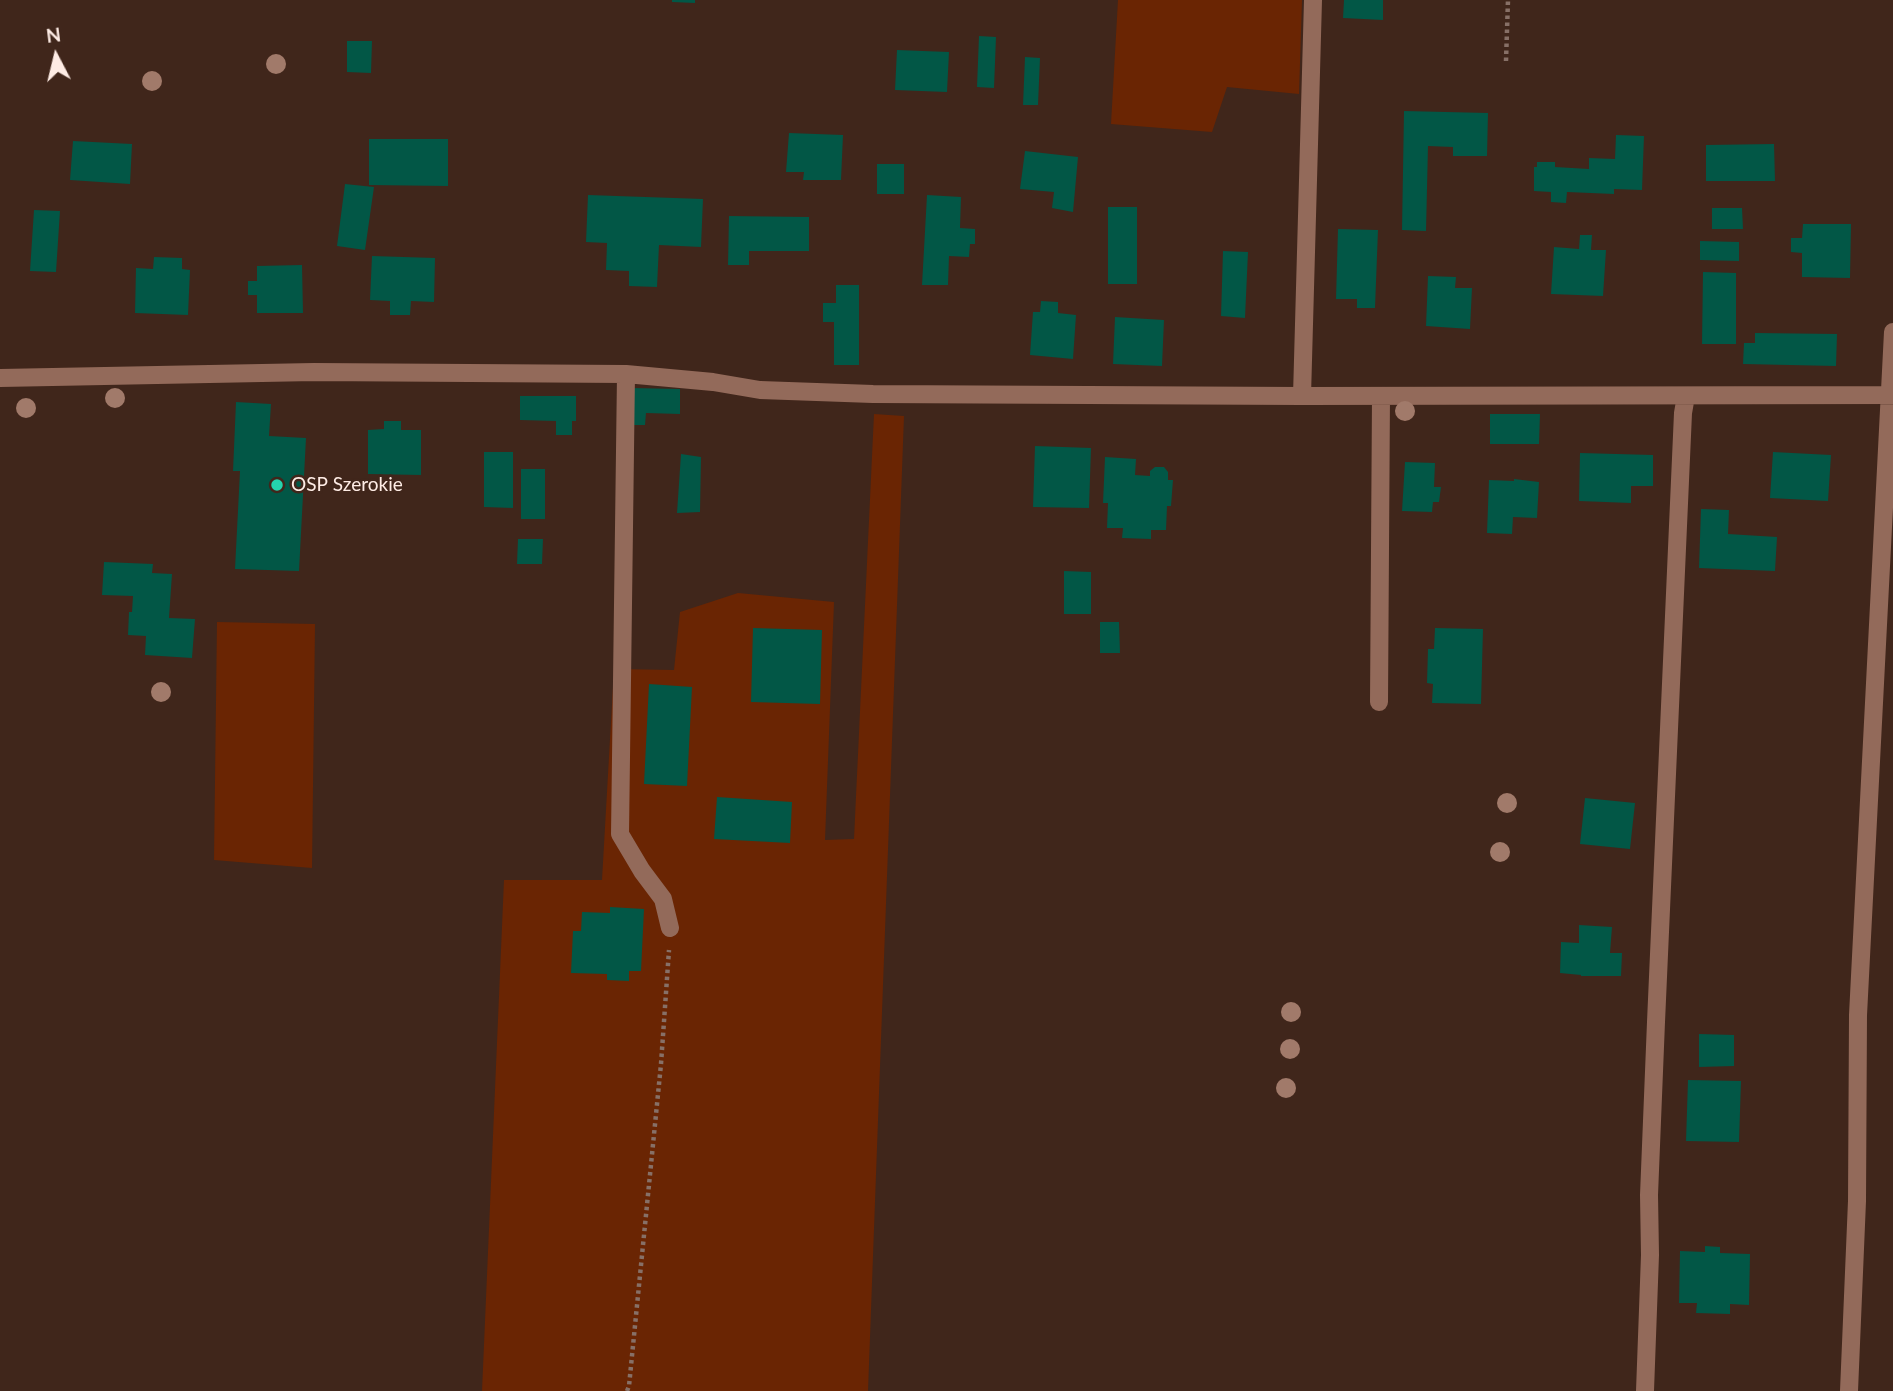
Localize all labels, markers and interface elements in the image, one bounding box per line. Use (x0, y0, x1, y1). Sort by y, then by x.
north arrow (21, 21, 91, 91)
text: N (45, 22, 62, 47)
place label: OSP Szerokie (291, 474, 403, 496)
marker: OSP Szerokie (269, 477, 285, 493)

